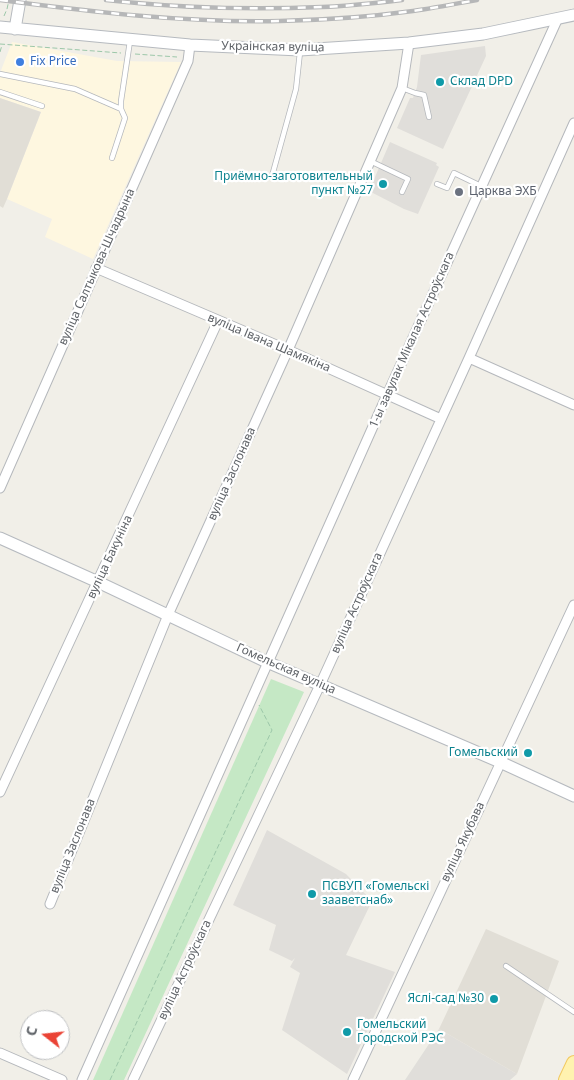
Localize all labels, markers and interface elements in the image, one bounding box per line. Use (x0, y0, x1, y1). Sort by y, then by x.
street label: Украінская вуліца (221, 39, 325, 55)
place label: Fix Price (30, 55, 77, 69)
marker: Fix Price (14, 56, 26, 68)
place label: Склад DPD (450, 75, 513, 89)
marker: Склад DPD (434, 76, 446, 88)
place label: Приёмно-заготовительный пункт №27 (214, 170, 373, 198)
marker: Приёмно-заготовительный пункт №27 (377, 178, 389, 190)
place label: Царква ЭХБ (469, 185, 537, 199)
street label: вуліца Салтыкова-Шчадрына (56, 186, 138, 348)
marker: Царква ЭХБ (453, 186, 465, 198)
street label: 1-ы завулак Мікалая Астроўскага (367, 250, 457, 430)
street label: вуліца Івана Шамякіна (205, 311, 333, 375)
street label: вуліца Заслонава (205, 425, 259, 523)
street label: вуліца Бакуніна (84, 513, 136, 601)
street label: вуліца Астроўскага (328, 550, 386, 656)
street label: Гомельская вуліца (234, 641, 338, 697)
place label: Гомельский (449, 746, 518, 760)
marker: Гомельский (522, 747, 534, 759)
street label: вуліца Заслонава (47, 797, 99, 895)
street label: вуліца Якубава (438, 800, 488, 884)
place label: ПСВУП «Гомельскі зааветснаб» (322, 880, 429, 908)
marker: ПСВУП «Гомельскі зааветснаб» (306, 888, 318, 900)
street label: вуліца Астроўскага (155, 918, 215, 1022)
place label: Яслі-сад №30 (407, 992, 484, 1006)
marker: Яслі-сад №30 (488, 993, 500, 1005)
north arrow (20, 1010, 70, 1060)
place label: Гомельский Городской РЭС (357, 1018, 444, 1046)
text: С (21, 1024, 41, 1038)
marker: Гомельский Городской РЭС (341, 1026, 353, 1038)

